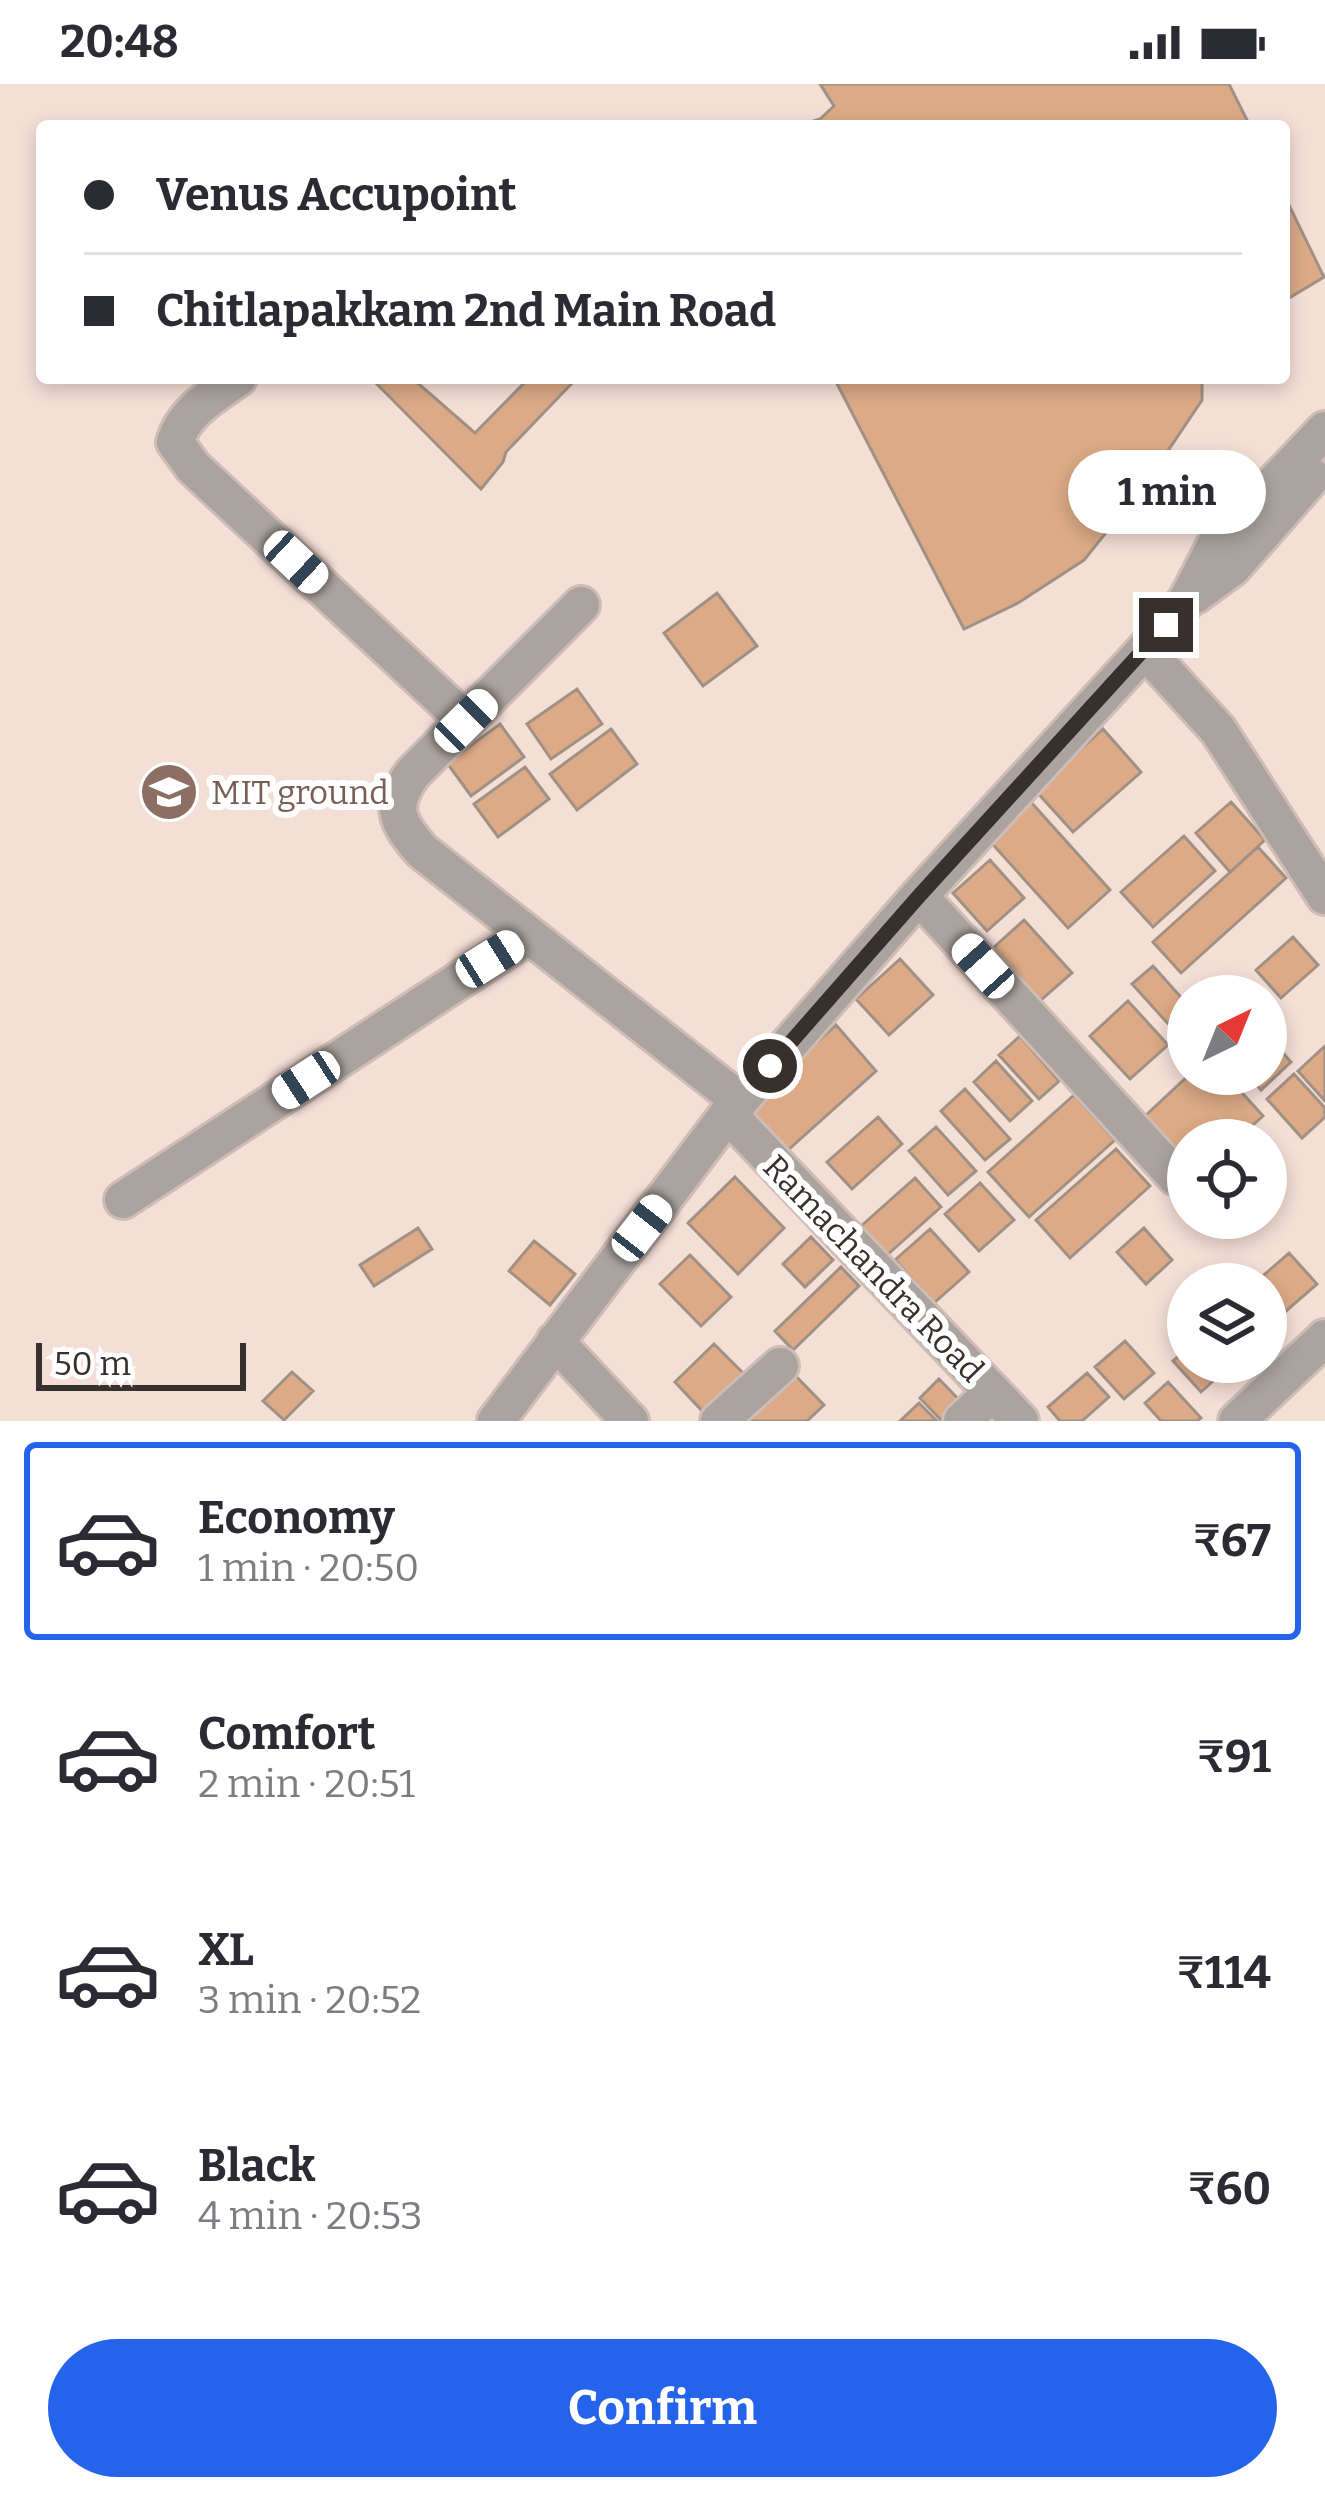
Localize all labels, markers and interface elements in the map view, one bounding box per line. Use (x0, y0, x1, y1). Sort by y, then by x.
text: 20:48 (60, 15, 179, 69)
text: Venus Accupoint (156, 168, 517, 222)
text: Chitlapakkam 2nd Main Road (156, 284, 776, 338)
callout: 1 min (1067, 451, 1265, 535)
text: 1 min (1118, 469, 1216, 515)
car (257, 524, 335, 600)
route end (1139, 598, 1193, 652)
car (428, 683, 504, 759)
school or university icon: MIT ground (138, 761, 200, 823)
place label: MIT ground (211, 773, 389, 813)
car (450, 925, 530, 993)
car (946, 927, 1020, 1005)
north arrow (1167, 975, 1287, 1095)
map controls (1167, 975, 1287, 1383)
route start (743, 1039, 797, 1093)
car (266, 1045, 346, 1115)
button: locate (1167, 1119, 1287, 1239)
street label: Ramachandra Road (755, 1147, 992, 1390)
car (606, 1189, 678, 1267)
button: layers (1167, 1263, 1287, 1383)
scale bar (36, 1337, 246, 1390)
text: 50 m (54, 1344, 131, 1384)
icon: car (54, 1487, 162, 1595)
text: Economy (198, 1491, 395, 1545)
text: ₹67 (1193, 1514, 1271, 1568)
text: 1 min · 20:50 (198, 1545, 419, 1591)
icon: car (54, 1703, 162, 1811)
text: Comfort (198, 1707, 376, 1761)
text: ₹91 (1197, 1730, 1271, 1784)
text: 2 min · 20:51 (198, 1761, 415, 1807)
icon: car (54, 1919, 162, 2027)
text: XL (198, 1923, 254, 1977)
text: ₹114 (1176, 1946, 1271, 2000)
text: 3 min · 20:52 (198, 1977, 421, 2023)
icon: car (54, 2135, 162, 2243)
text: Black (198, 2139, 315, 2193)
text: ₹60 (1188, 2162, 1271, 2216)
text: 4 min · 20:53 (198, 2193, 423, 2239)
button: Confirm (48, 2339, 1277, 2477)

